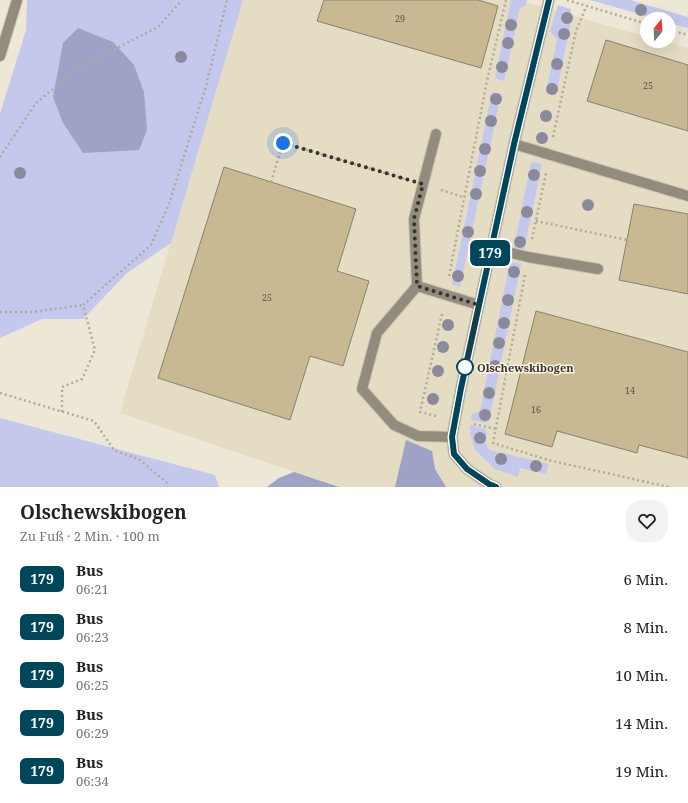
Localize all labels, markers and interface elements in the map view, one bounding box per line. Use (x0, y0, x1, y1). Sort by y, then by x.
house number: 29 (395, 12, 405, 25)
north arrow (640, 12, 676, 48)
map controls (640, 12, 676, 48)
house number: 25 (643, 79, 653, 92)
your location (273, 133, 293, 153)
line badge: 179 (467, 240, 513, 266)
text: 179 (478, 243, 502, 262)
house number: 25 (262, 291, 272, 304)
marker: Olschewskibogen (456, 358, 474, 376)
place label: Olschewskibogen (477, 360, 574, 375)
house number: 14 (625, 384, 635, 397)
house number: 16 (531, 403, 541, 416)
text: Olschewskibogen (20, 499, 187, 525)
button: heart (626, 500, 668, 542)
text: Zu Fuß · 2 Min. · 100 m (20, 527, 160, 545)
text: Bus (76, 560, 103, 580)
text: 179 (30, 569, 54, 588)
text: 6 Min. (623, 569, 668, 589)
text: 06:21 (76, 580, 109, 598)
text: Bus (76, 608, 103, 628)
text: 179 (30, 617, 54, 636)
text: 8 Min. (623, 617, 668, 637)
text: 06:23 (76, 628, 109, 646)
text: Bus (76, 656, 103, 676)
text: 179 (30, 665, 54, 684)
text: 10 Min. (615, 665, 668, 685)
text: 06:25 (76, 676, 109, 694)
text: Bus (76, 704, 103, 724)
text: 179 (30, 713, 54, 732)
text: 14 Min. (615, 713, 668, 733)
text: 06:29 (76, 724, 109, 742)
text: Bus (76, 752, 103, 772)
text: 179 (30, 761, 54, 780)
text: 19 Min. (615, 761, 668, 781)
text: 06:34 (76, 772, 109, 790)

